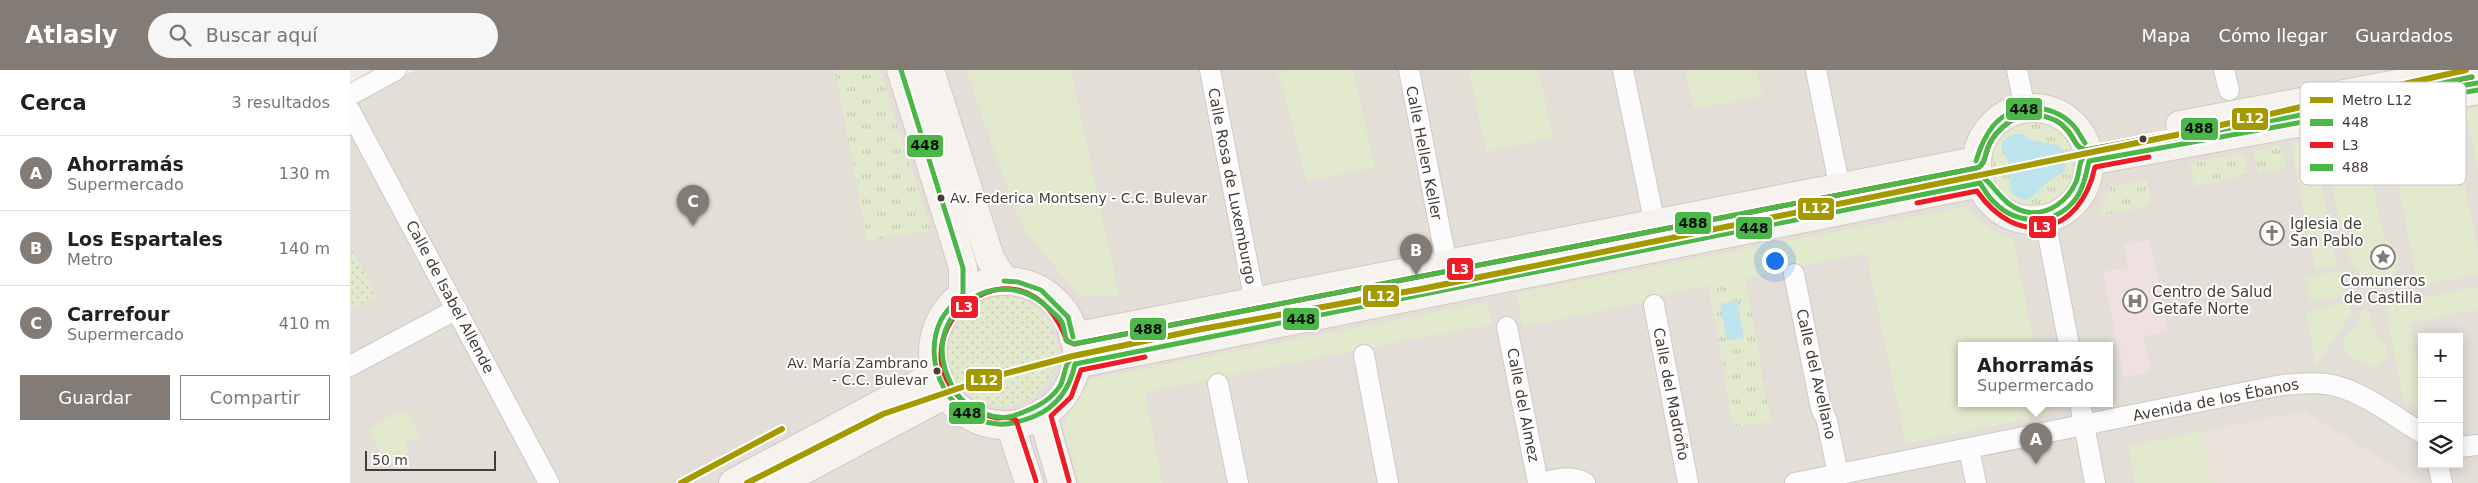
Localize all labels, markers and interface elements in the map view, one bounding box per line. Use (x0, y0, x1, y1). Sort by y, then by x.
search box (148, 13, 498, 58)
text: Atlasly (25, 21, 118, 49)
icon: search (166, 21, 194, 49)
text: Buscar aquí (206, 24, 318, 46)
text: Mapa (2141, 25, 2190, 46)
text: Cómo llegar (2218, 25, 2327, 46)
text: Guardados (2355, 25, 2453, 46)
legend (2300, 82, 2466, 185)
street label: Calle Hellen Keller (1402, 84, 1446, 222)
street label: Calle Rosa de Luxemburgo (1204, 86, 1260, 286)
text: Cerca (20, 91, 87, 115)
text: Metro L12 (2342, 92, 2412, 108)
text: 3 resultados (231, 93, 330, 112)
line badge: 448 (2005, 97, 2043, 121)
text: 448 (2009, 101, 2039, 117)
line badge: L12 (2231, 107, 2269, 131)
text: L12 (2236, 110, 2264, 126)
text: 448 (2342, 114, 2369, 130)
line badge: 488 (2180, 117, 2219, 141)
text: 488 (2184, 120, 2214, 136)
line badge: 448 (906, 134, 944, 158)
unlabelled marker (2138, 134, 2148, 144)
text: 448 (910, 137, 940, 153)
text: L3 (2342, 137, 2359, 153)
text: Ahorramás (67, 153, 184, 175)
text: 488 (2342, 159, 2369, 175)
text: A (30, 164, 42, 183)
text: 130 m (279, 164, 330, 183)
text: Supermercado (67, 175, 184, 194)
pin: C (677, 185, 709, 226)
place label: Av. Federica Montseny - C.C. Bulevar (950, 190, 1207, 206)
marker: Av. Federica Montseny - C.C. Bulevar (936, 193, 946, 203)
line badge: L12 (1797, 197, 1835, 221)
text: L12 (1802, 200, 1830, 216)
line badge: 488 (1674, 211, 1712, 235)
text: 488 (1678, 215, 1708, 231)
line badge: L3 (2028, 215, 2057, 239)
place label: Iglesia de San Pablo (2290, 215, 2363, 250)
line badge: 448 (1735, 216, 1773, 240)
street label: Calle de Isabel Allende (402, 217, 498, 377)
text: L3 (2033, 219, 2051, 235)
text: 448 (1739, 220, 1769, 236)
church icon: Iglesia de San Pablo (2259, 220, 2285, 246)
text: Los Espartales (67, 228, 223, 250)
pin: B (1400, 234, 1432, 275)
text: B (30, 239, 42, 258)
text: 140 m (279, 239, 330, 258)
place icon: Comuneros de Castilla (2370, 244, 2396, 270)
your location (1762, 248, 1788, 274)
text: Metro (67, 250, 113, 269)
line badge: L3 (1446, 257, 1474, 281)
text: L3 (1451, 261, 1469, 277)
place label: Comuneros de Castilla (2340, 272, 2426, 307)
place label: Centro de Salud Getafe Norte (2152, 283, 2272, 318)
line badge: L12 (1362, 284, 1400, 308)
text: L12 (1367, 288, 1395, 304)
hospital icon: Centro de Salud Getafe Norte (2122, 288, 2148, 314)
line badge: L3 (950, 295, 979, 319)
text: L3 (955, 299, 973, 315)
text: Carrefour (67, 303, 170, 325)
line badge: 448 (1282, 307, 1320, 331)
street label: Calle del Avellano (1792, 307, 1840, 441)
text: 448 (1286, 311, 1316, 327)
text: C (30, 314, 42, 333)
text: 410 m (279, 314, 330, 333)
line badge: 488 (1129, 317, 1167, 341)
text: 488 (1133, 321, 1163, 337)
text: Supermercado (67, 325, 184, 344)
street label: Calle del Madroño (1649, 326, 1693, 462)
map controls (2418, 333, 2463, 468)
button: + (2418, 333, 2463, 378)
popup (1958, 342, 2113, 407)
street label: Calle del Almez (1503, 346, 1543, 464)
text: Ahorramás (1977, 354, 2094, 376)
place label: Av. María Zambrano - C.C. Bulevar (787, 355, 928, 388)
marker: Av. María Zambrano - C.C. Bulevar (932, 366, 942, 376)
line badge: L12 (965, 368, 1003, 392)
text: L12 (970, 372, 998, 388)
street label: Avenida de los Ébanos (2131, 374, 2301, 425)
button: Guardar (20, 375, 170, 420)
button: Compartir (180, 375, 330, 420)
text: Supermercado (1977, 376, 2094, 395)
button: − (2418, 378, 2463, 423)
line badge: 448 (948, 401, 986, 425)
text: 448 (952, 405, 982, 421)
pin: A (2020, 423, 2052, 464)
button: layers (2418, 423, 2463, 468)
scale bar (365, 448, 496, 471)
text: 50 m (372, 452, 408, 468)

